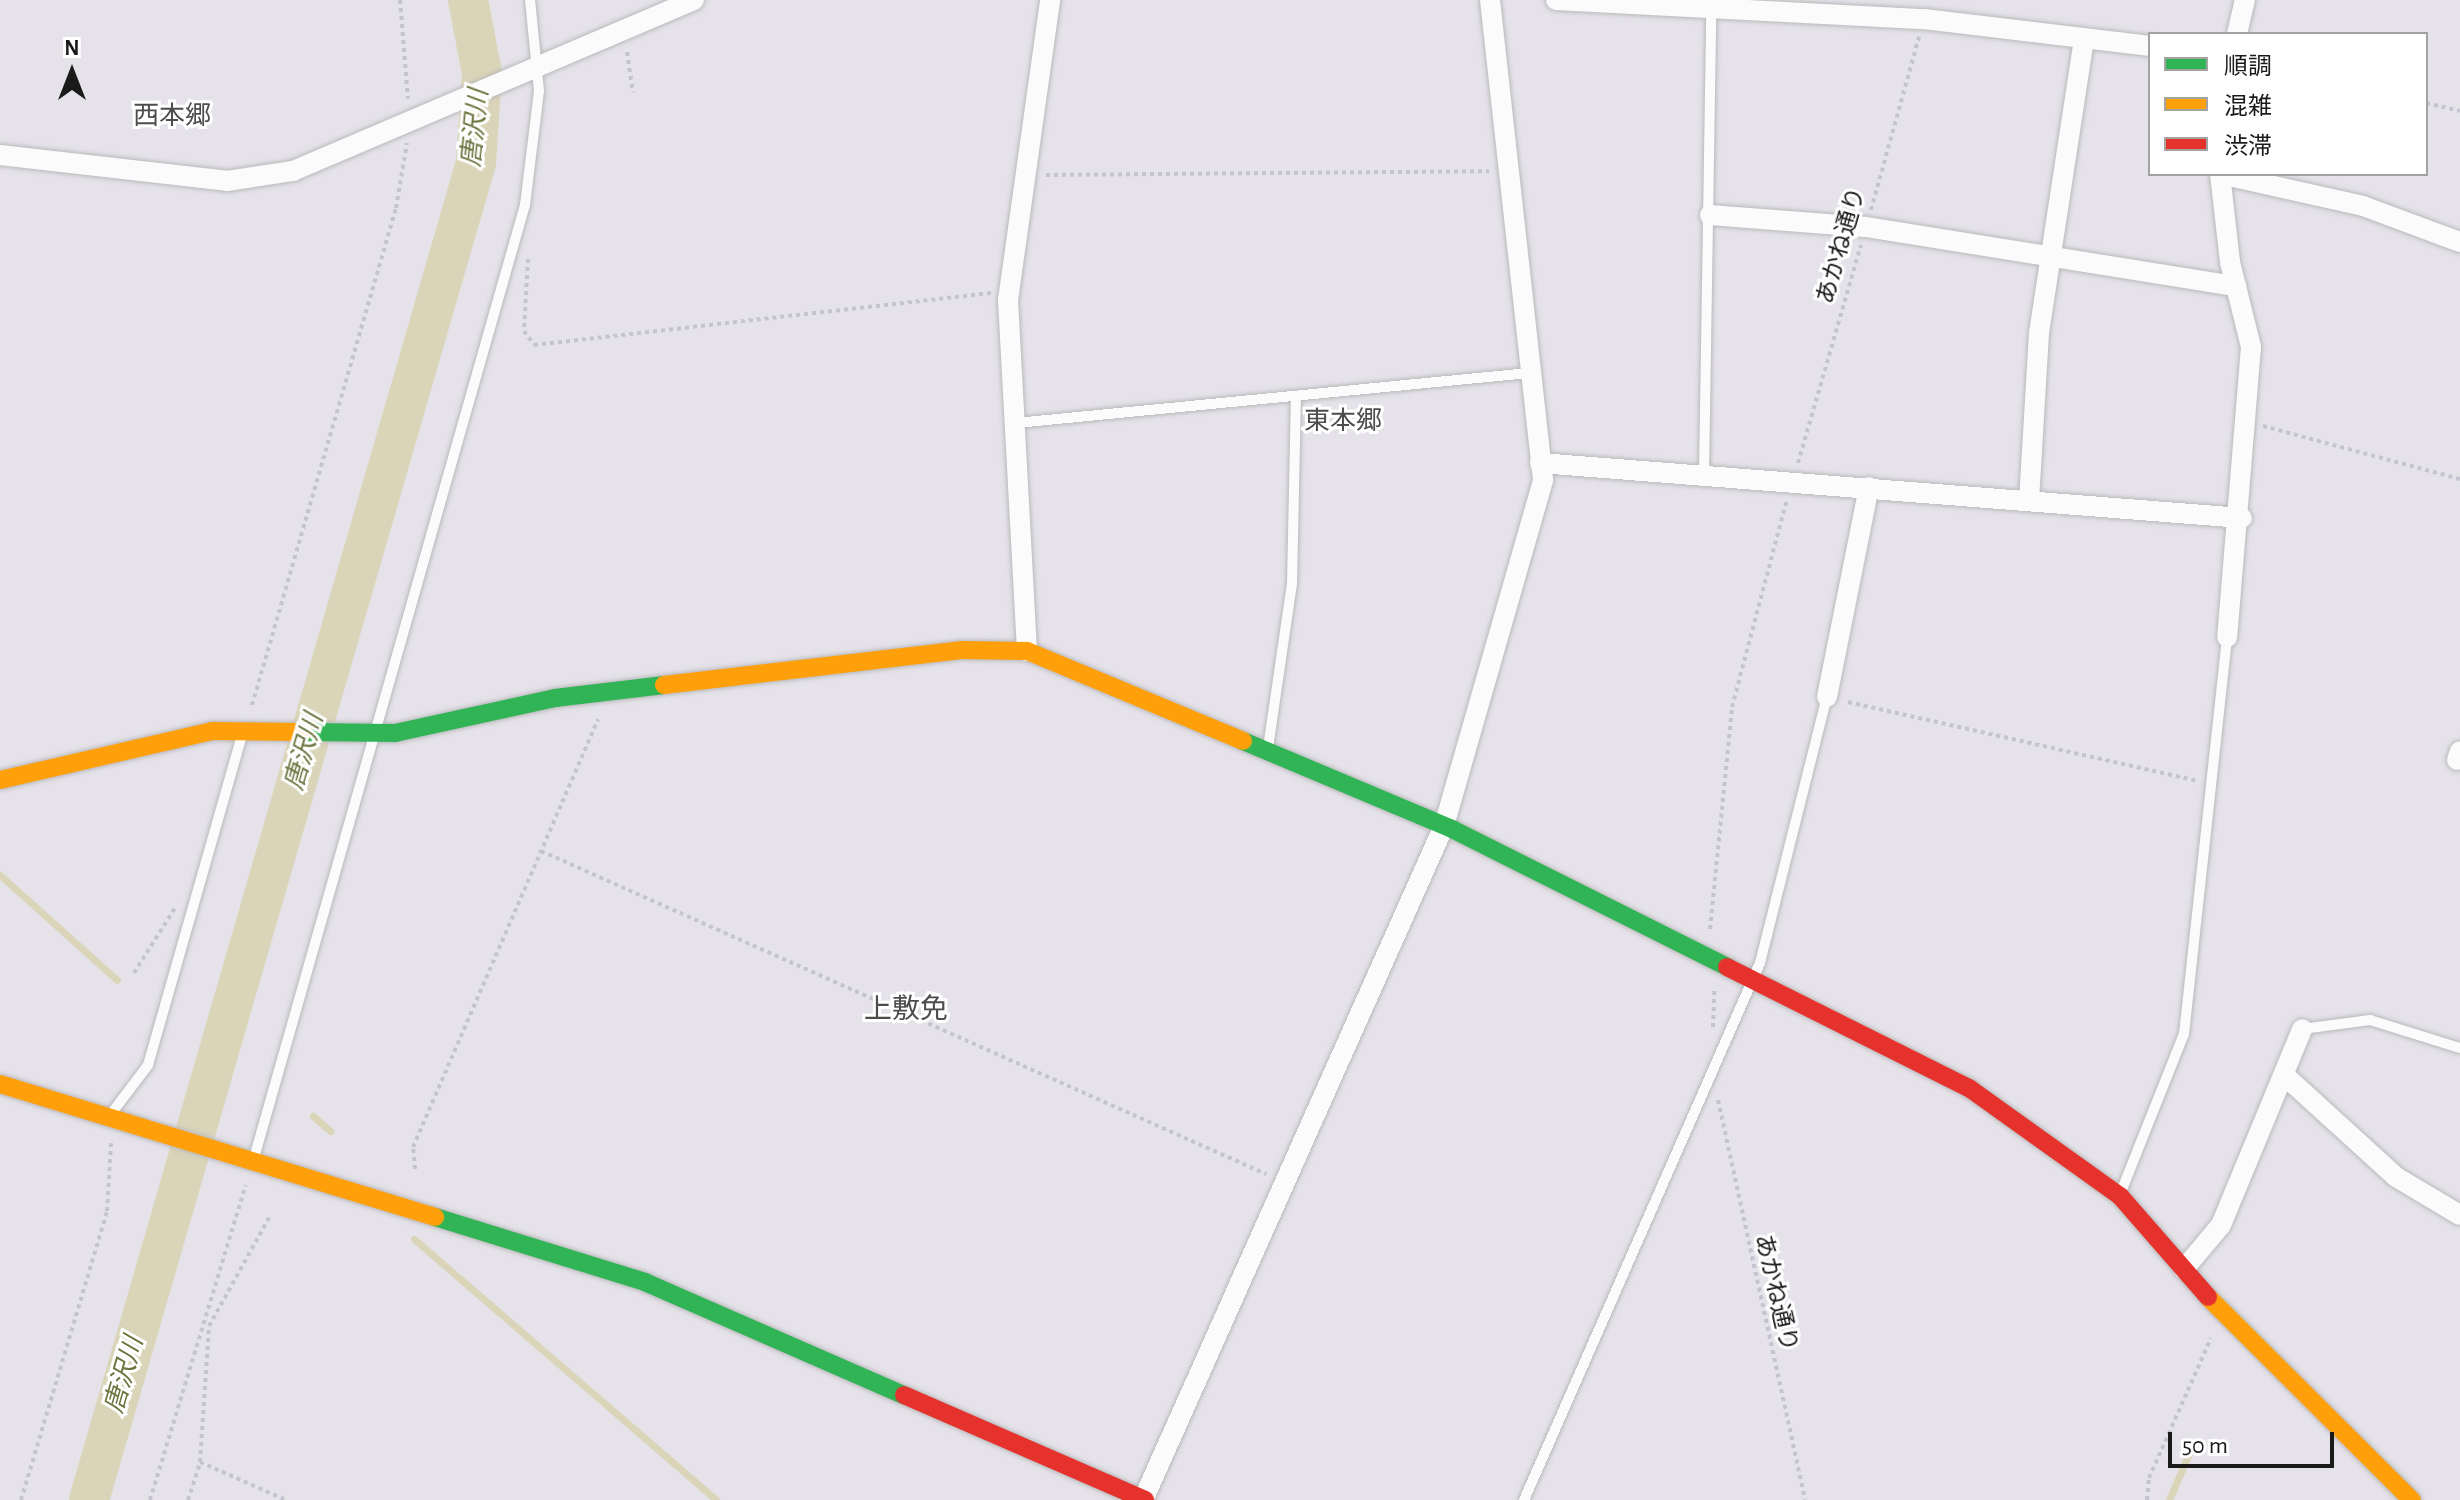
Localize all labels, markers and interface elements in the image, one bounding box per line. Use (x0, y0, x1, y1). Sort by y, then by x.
north arrow (32, 32, 112, 112)
legend (2148, 32, 2428, 176)
text: N (64, 37, 80, 59)
text: 順調 (2224, 55, 2272, 79)
water label: 唐沢川 (456, 88, 496, 168)
text: 混雑 (2224, 95, 2272, 119)
district label: 西本郷 (133, 101, 211, 133)
text: 渋滞 (2224, 135, 2272, 159)
street label: あかね通り (1812, 184, 1872, 308)
district label: 東本郷 (1304, 406, 1382, 438)
water label: 唐沢川 (279, 710, 331, 794)
district label: 上敷免 (864, 993, 948, 1027)
street label: あかね通り (1747, 1231, 1803, 1355)
water label: 唐沢川 (99, 1333, 151, 1417)
scale bar (2172, 1416, 2338, 1466)
text: 50 m (2182, 1434, 2228, 1458)

